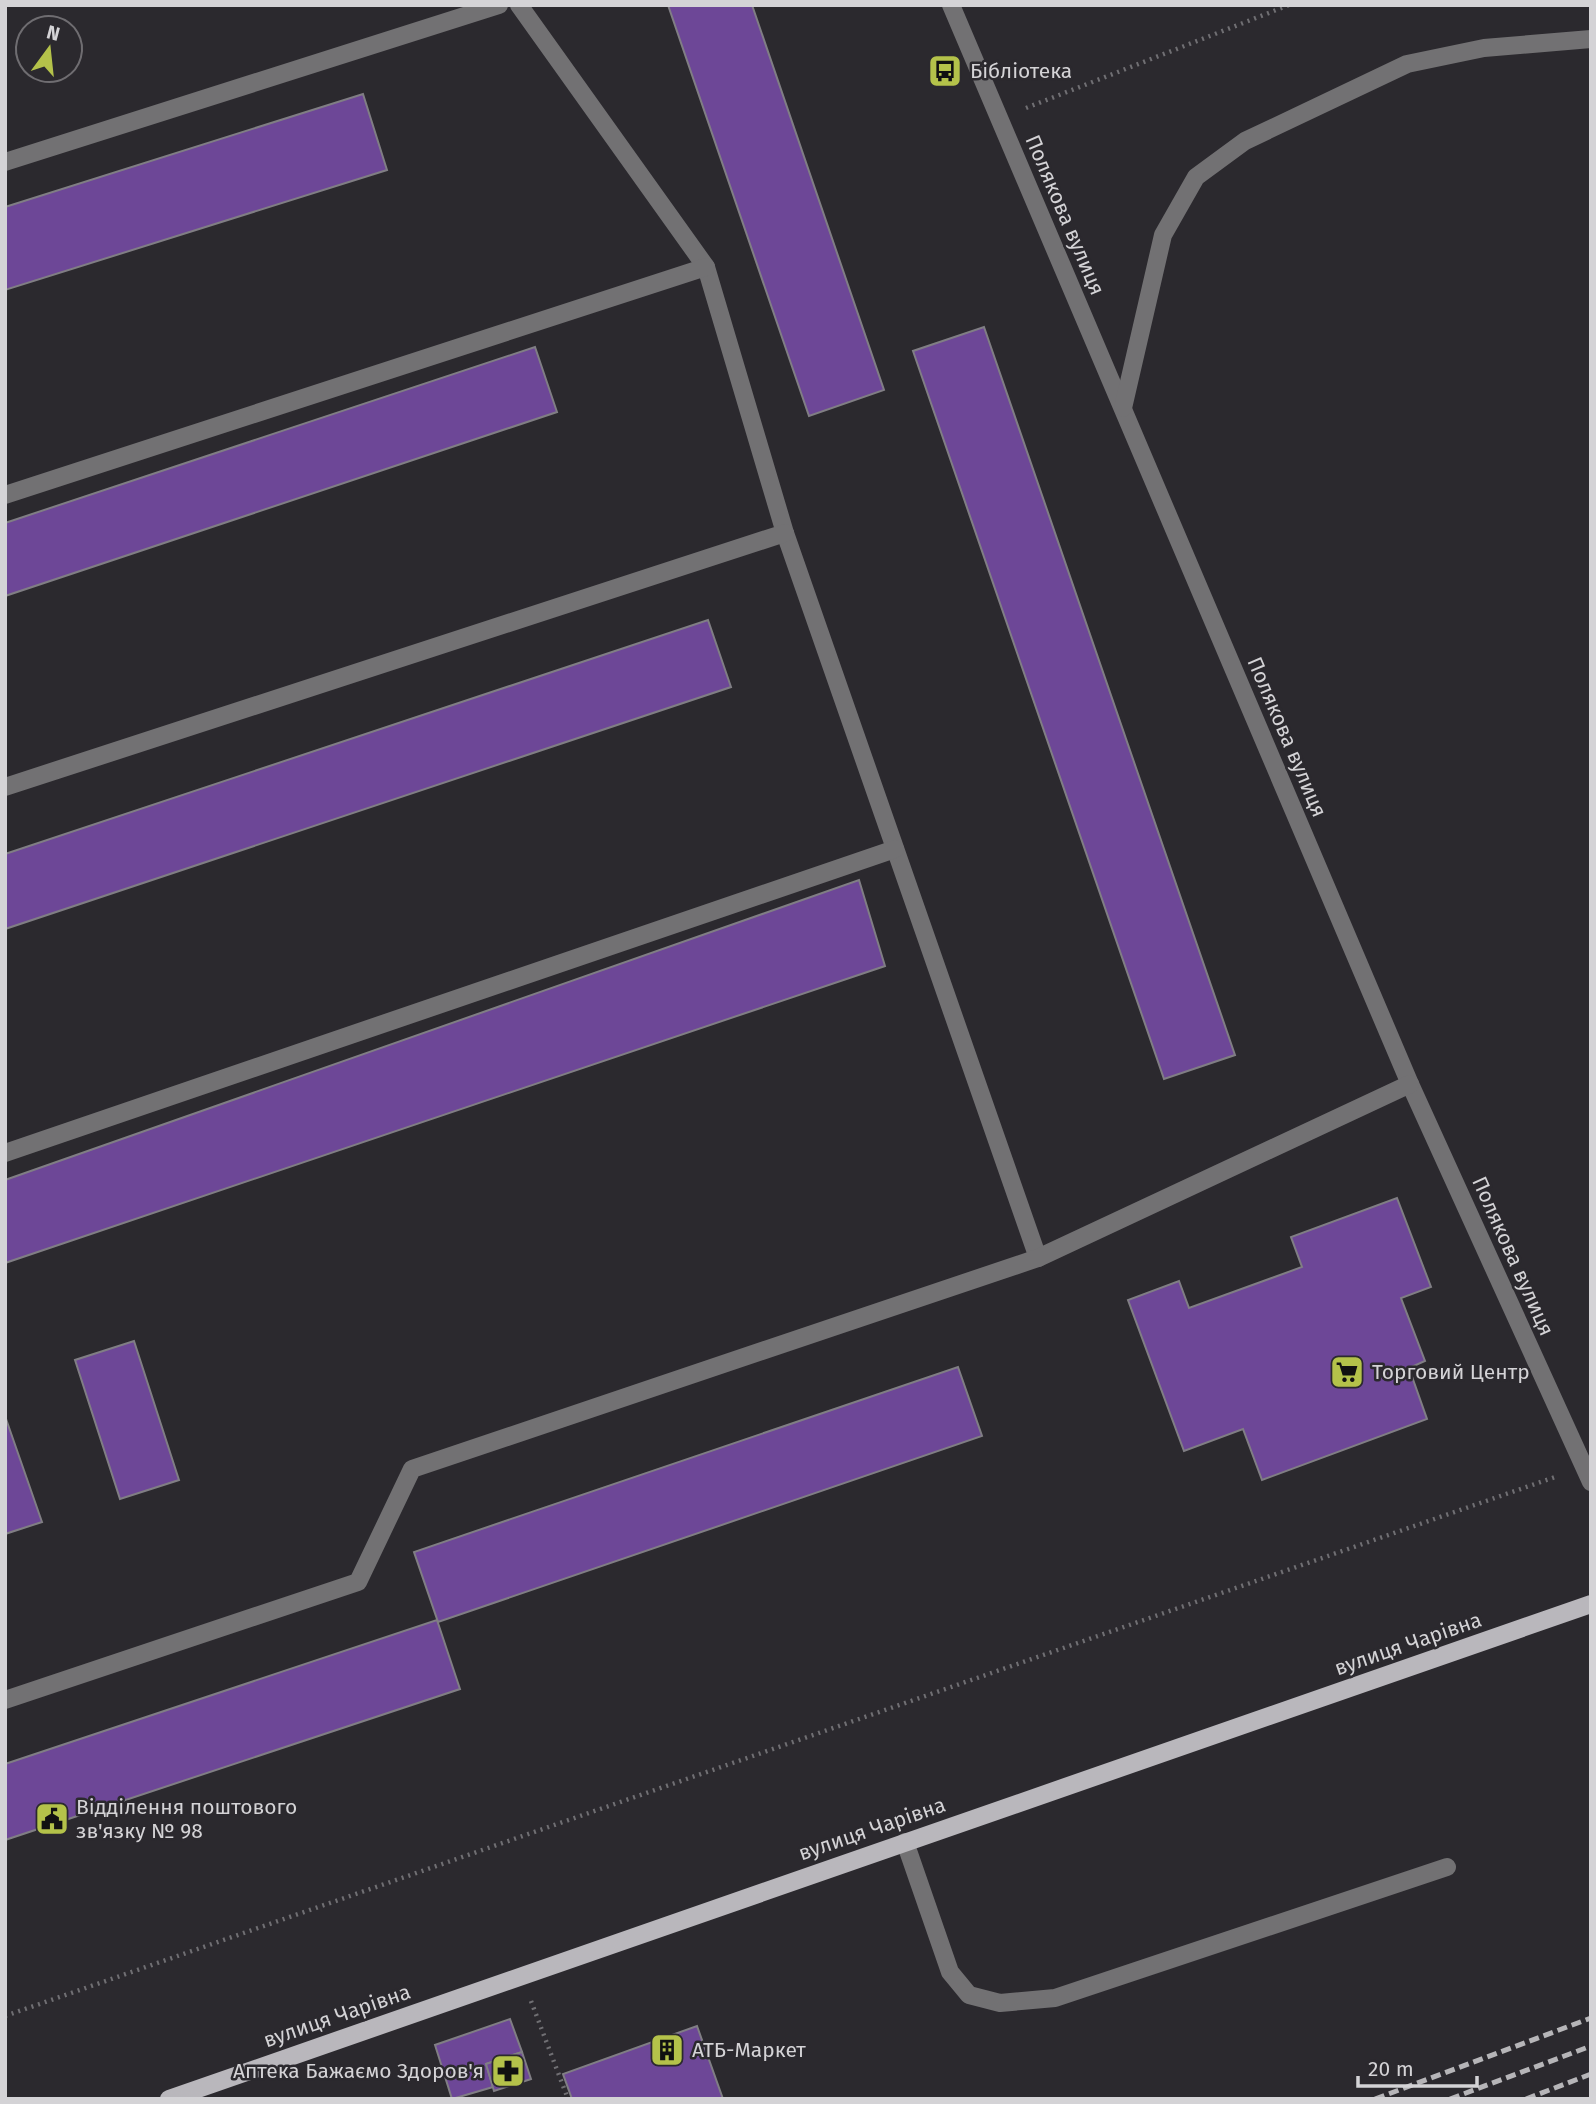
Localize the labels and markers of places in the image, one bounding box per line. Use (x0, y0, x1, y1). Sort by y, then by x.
bus stop icon: Бібліотека (926, 52, 964, 90)
place label: Бібліотека (970, 58, 1072, 84)
supermarket icon: Торговий Центр (1328, 1353, 1366, 1391)
place label: Торговий Центр (1372, 1359, 1530, 1385)
place label: Відділення поштового зв'язку № 98 (76, 1794, 297, 1844)
public building icon: Відділення поштового зв'язку № 98 (33, 1800, 71, 1838)
building icon: АТБ-Маркет (648, 2031, 686, 2069)
place label: АТБ-Маркет (692, 2037, 806, 2063)
pharmacy icon: Аптека Бажаємо Здоров'я (489, 2052, 527, 2090)
place label: Аптека Бажаємо Здоров'я (233, 2058, 484, 2084)

